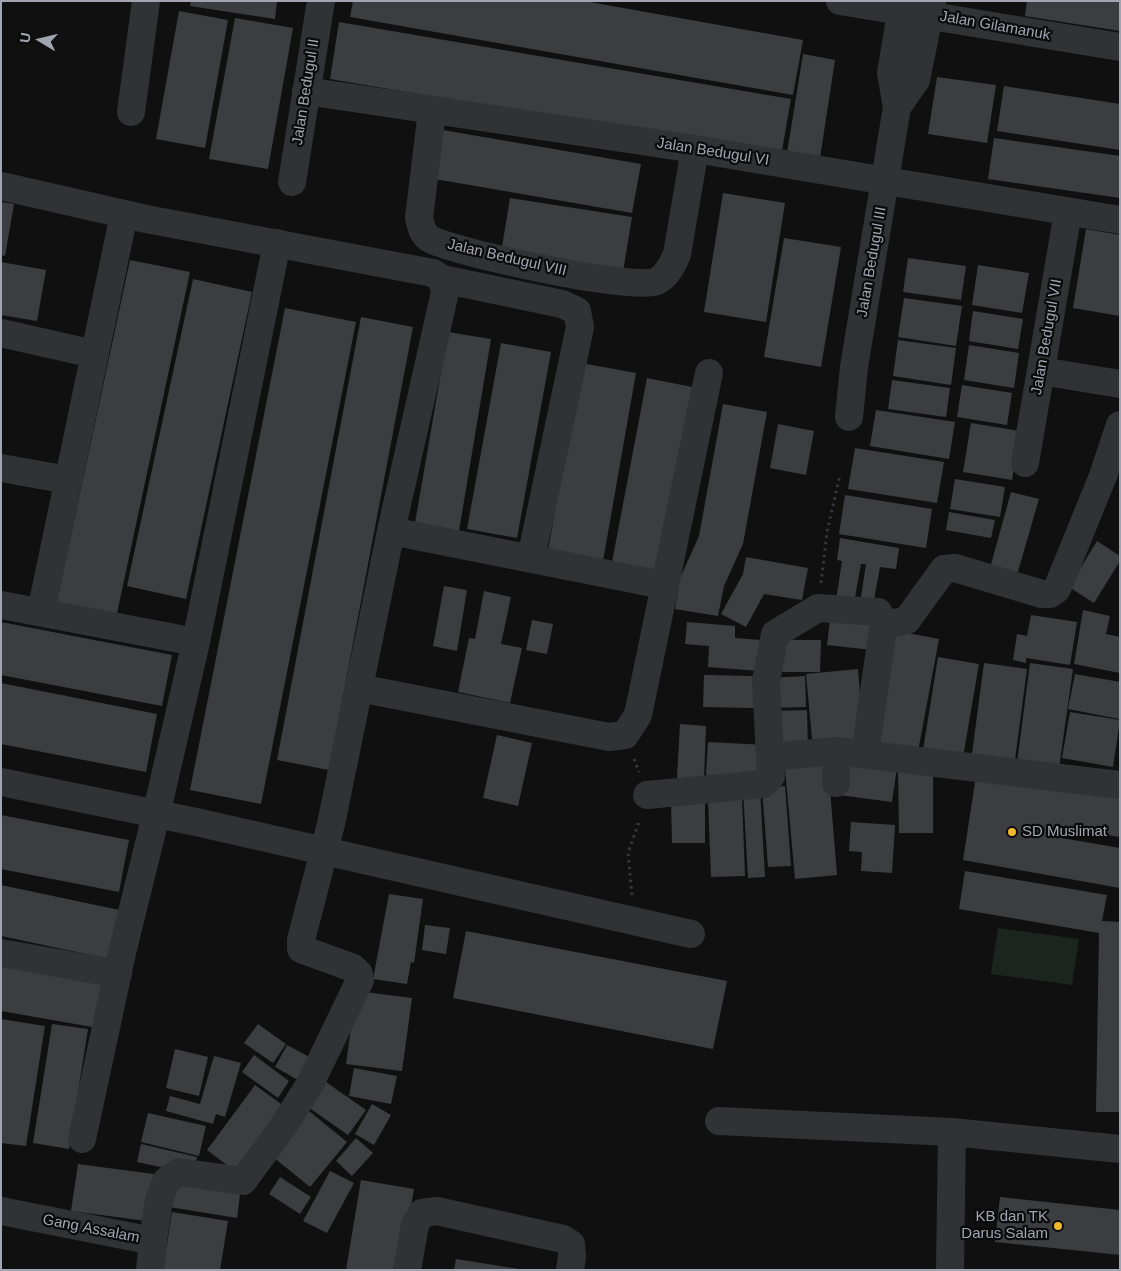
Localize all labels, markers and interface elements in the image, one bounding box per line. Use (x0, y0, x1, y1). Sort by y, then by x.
street label: Jalan Gilamanuk (938, 7, 1052, 45)
north arrow (15, 15, 65, 65)
text: U (16, 31, 34, 44)
street label: Jalan Bedugul II (289, 37, 323, 147)
street label: Jalan Bedugul VI (656, 134, 770, 170)
street label: Jalan Bedugul III (853, 205, 891, 319)
street label: Jalan Bedugul VIII (446, 236, 568, 280)
street label: Jalan Bedugul VII (1028, 278, 1066, 396)
place label: SD Muslimat (1022, 823, 1107, 841)
marker: SD Muslimat (1006, 826, 1018, 838)
place label: KB dan TK Darus Salam (961, 1208, 1048, 1243)
street label: Gang Assalam (41, 1211, 141, 1247)
marker: KB dan TK Darus Salam (1052, 1220, 1064, 1232)

